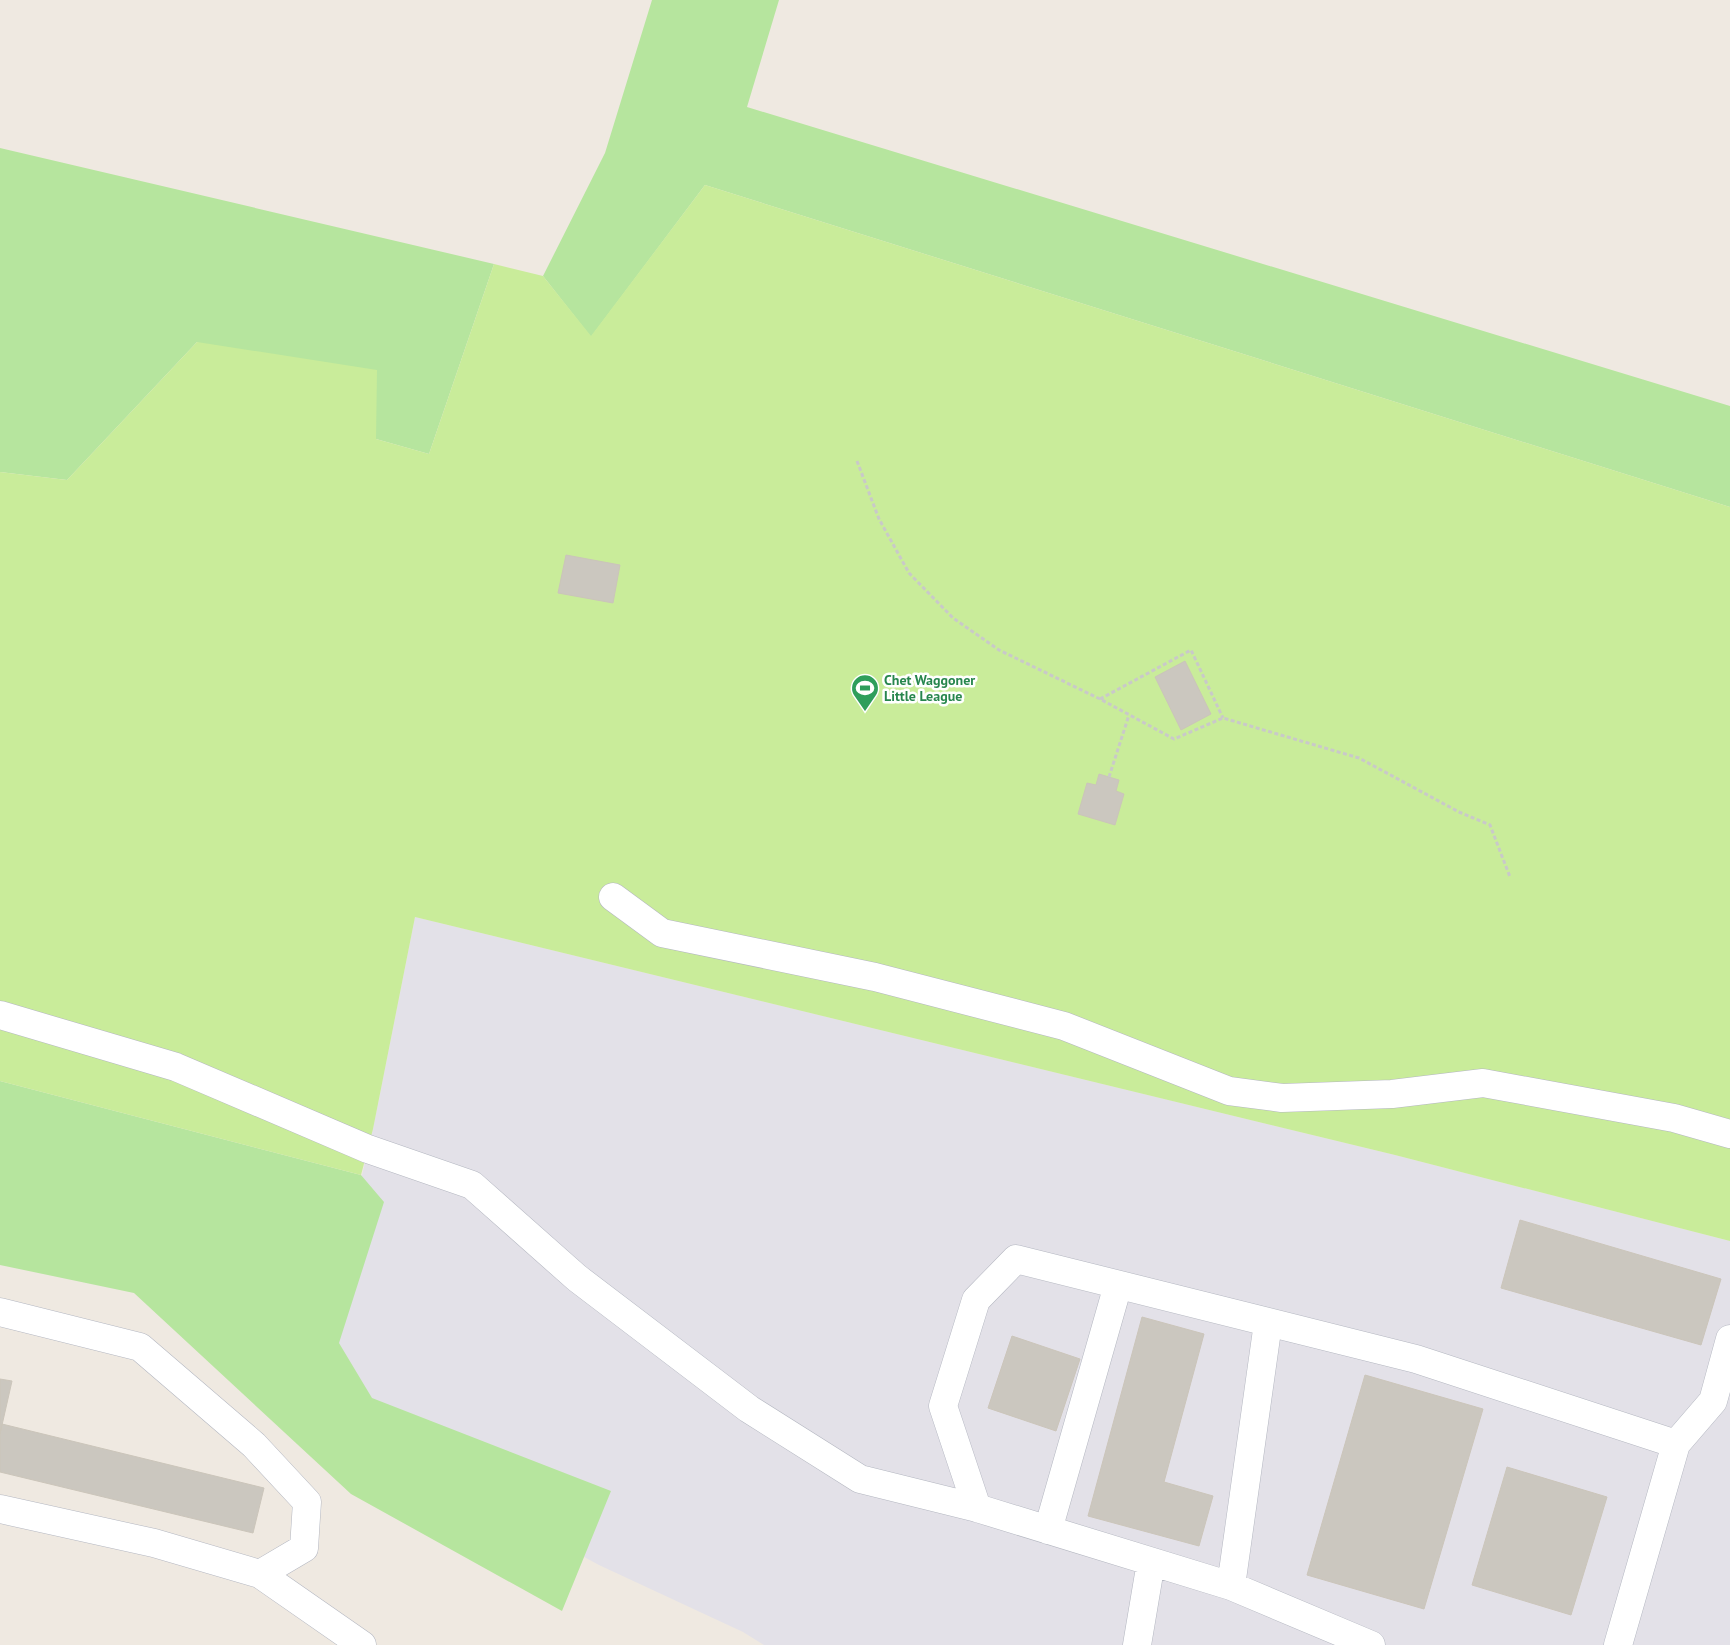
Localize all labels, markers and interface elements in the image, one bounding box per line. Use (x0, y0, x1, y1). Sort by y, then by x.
place label: Chet Waggoner Little League (884, 671, 975, 705)
sports icon: Chet Waggoner Little League (850, 673, 880, 712)

